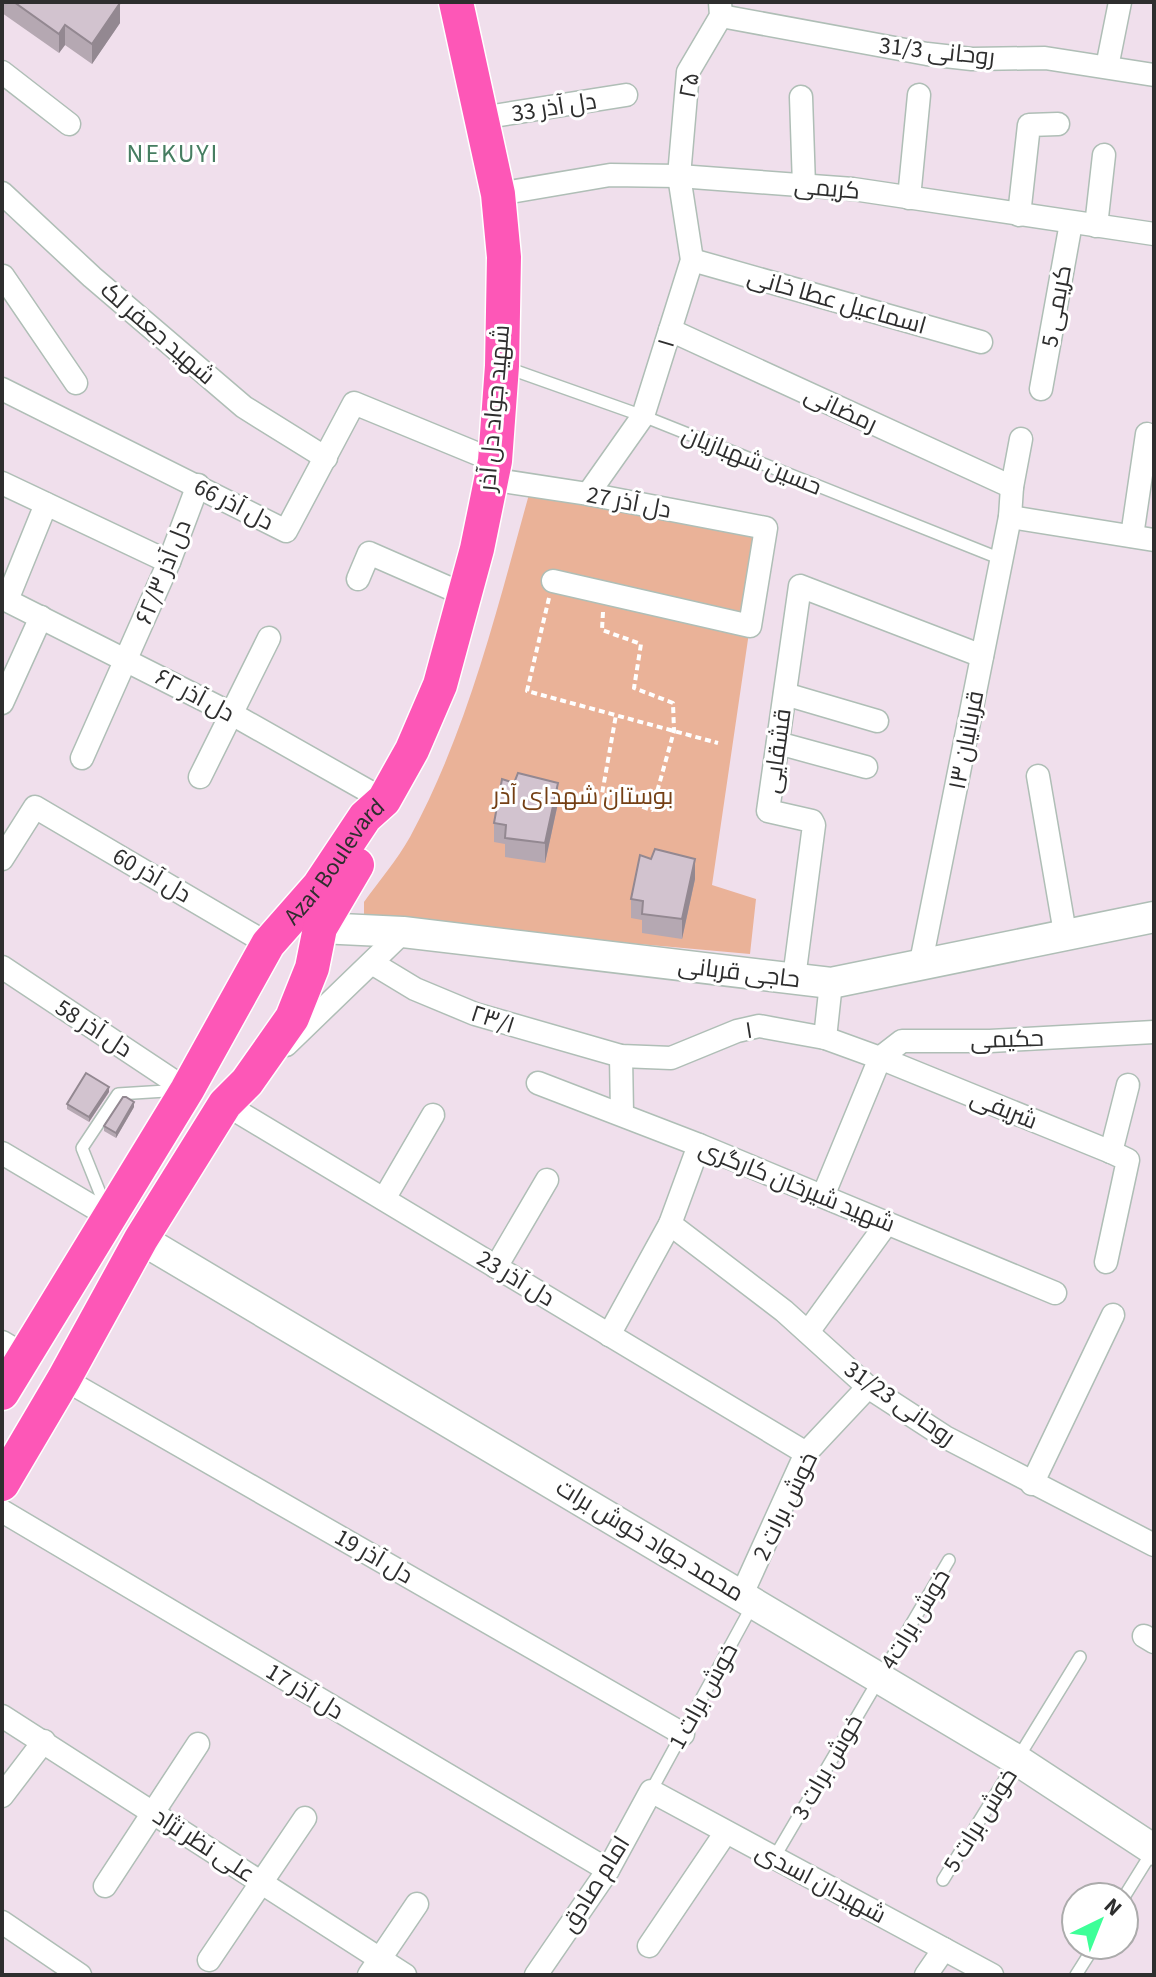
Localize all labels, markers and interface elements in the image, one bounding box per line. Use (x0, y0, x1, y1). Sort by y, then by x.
street label: روحانی 31/3 (877, 28, 997, 75)
street label: ۲۵ (670, 69, 709, 101)
street label: دل آذر 33 (509, 84, 599, 131)
district label: NEKUYI (127, 135, 219, 172)
street label: کریمی (793, 168, 861, 209)
street label: اسماعیل عطا خانی (743, 259, 930, 344)
street label: کریمی 5 (1032, 262, 1081, 350)
street label: شهید جعفر لک (92, 273, 223, 393)
street label: شهید جواد دل آذر (470, 323, 519, 495)
street label: ۱ (649, 334, 684, 352)
street label: رمضانی (799, 377, 883, 442)
street label: حسین شهبازیان (677, 416, 827, 504)
street label: دل آذر 66 (188, 469, 280, 539)
street label: دل آذر 27 (584, 477, 674, 528)
street label: دل آذر ۶۲/۳ (127, 514, 200, 630)
street label: دل آذر ۶۲ (149, 660, 241, 731)
street label: ۱۳ قربانیان (940, 688, 993, 793)
street label: قشقایی (754, 706, 801, 796)
park label: بوستان شهدای آذر (491, 779, 673, 814)
street label: Azar Boulevard (276, 790, 393, 933)
street label: دل آذر 60 (106, 839, 197, 912)
street label: حاجی قربانی (676, 948, 802, 997)
street label: دل آذر 58 (48, 990, 139, 1066)
street label: ۲۳/۱ (466, 996, 520, 1043)
street label: ۱ (743, 1013, 755, 1048)
street label: حکیمی (970, 1021, 1044, 1058)
street label: شریفی (965, 1080, 1043, 1139)
street label: شهید شیرخان کارگری (693, 1131, 900, 1242)
street label: دل آذر 23 (470, 1241, 561, 1315)
street label: روحانی 31/23 (837, 1352, 962, 1455)
street label: خوش برات 2 (744, 1446, 827, 1566)
street label: محمد جواد خوش برات (549, 1470, 750, 1610)
street label: دل آذر 19 (328, 1520, 419, 1593)
street label: خوش برات4 (872, 1562, 959, 1676)
street label: خوش برات 1 (660, 1637, 747, 1756)
street label: دل آذر 17 (259, 1654, 350, 1728)
street label: خوش برات 3 (783, 1708, 872, 1827)
street label: خوش برات 5 (935, 1761, 1026, 1879)
street label: علی نظر نژاد (146, 1799, 262, 1892)
street label: امام صادق (552, 1829, 639, 1939)
street label: شهیدان اسدی (749, 1834, 892, 1933)
north arrow (1060, 1881, 1140, 1961)
text: N (1097, 1890, 1129, 1924)

